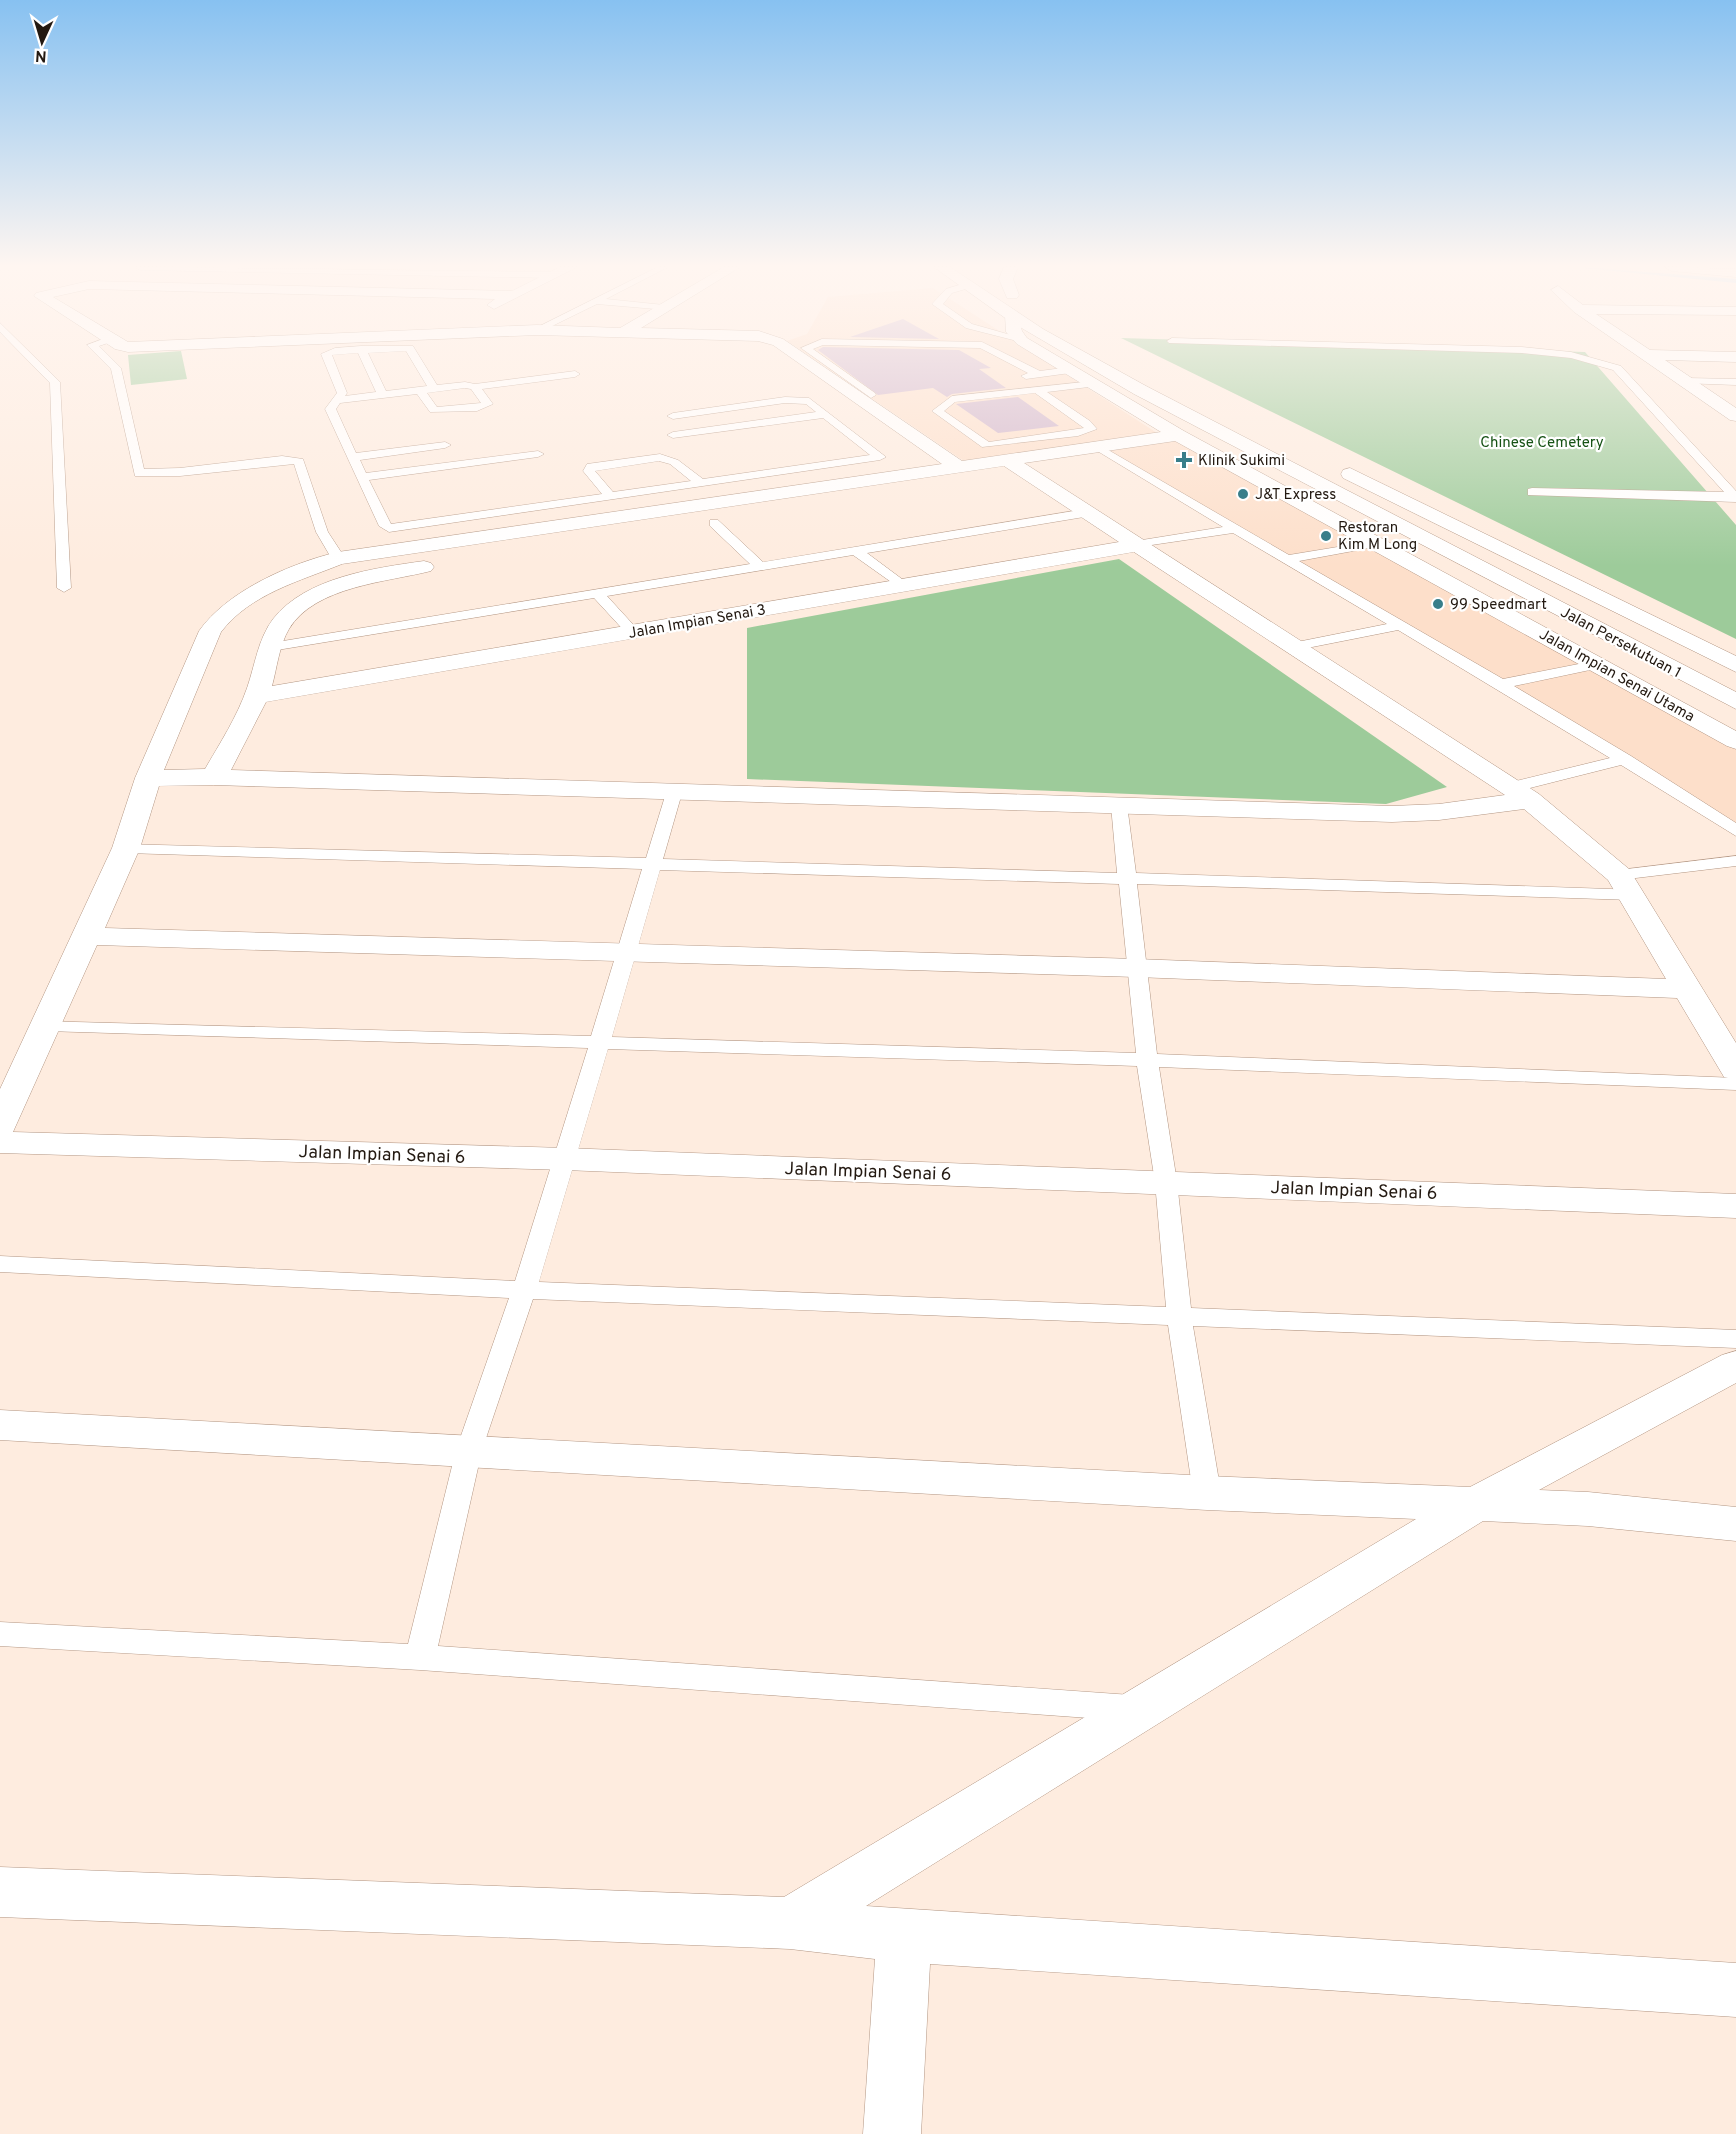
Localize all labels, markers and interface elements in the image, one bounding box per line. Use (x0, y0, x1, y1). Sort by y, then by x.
north arrow (12, 12, 72, 72)
text: N (35, 45, 48, 65)
park label: Chinese Cemetery (1480, 434, 1604, 453)
marker: Klinik Sukimi (1175, 451, 1193, 469)
place label: Klinik Sukimi (1198, 452, 1285, 471)
place label: J&T Express (1255, 486, 1336, 505)
marker: J&T Express (1236, 487, 1250, 501)
place label: Restoran Kim M Long (1338, 519, 1417, 555)
marker: Restoran Kim M Long (1319, 529, 1333, 543)
place label: 99 Speedmart (1450, 596, 1547, 615)
marker: 99 Speedmart (1431, 597, 1445, 611)
street label: Jalan Impian Senai 3 (627, 601, 767, 644)
street label: Jalan Persekutuan 1 (1557, 603, 1684, 683)
street label: Jalan Impian Senai Utama (1535, 626, 1697, 727)
street label: Jalan Impian Senai 6 (298, 1141, 466, 1170)
street label: Jalan Impian Senai 6 (784, 1158, 952, 1187)
street label: Jalan Impian Senai 6 (1270, 1177, 1438, 1206)

